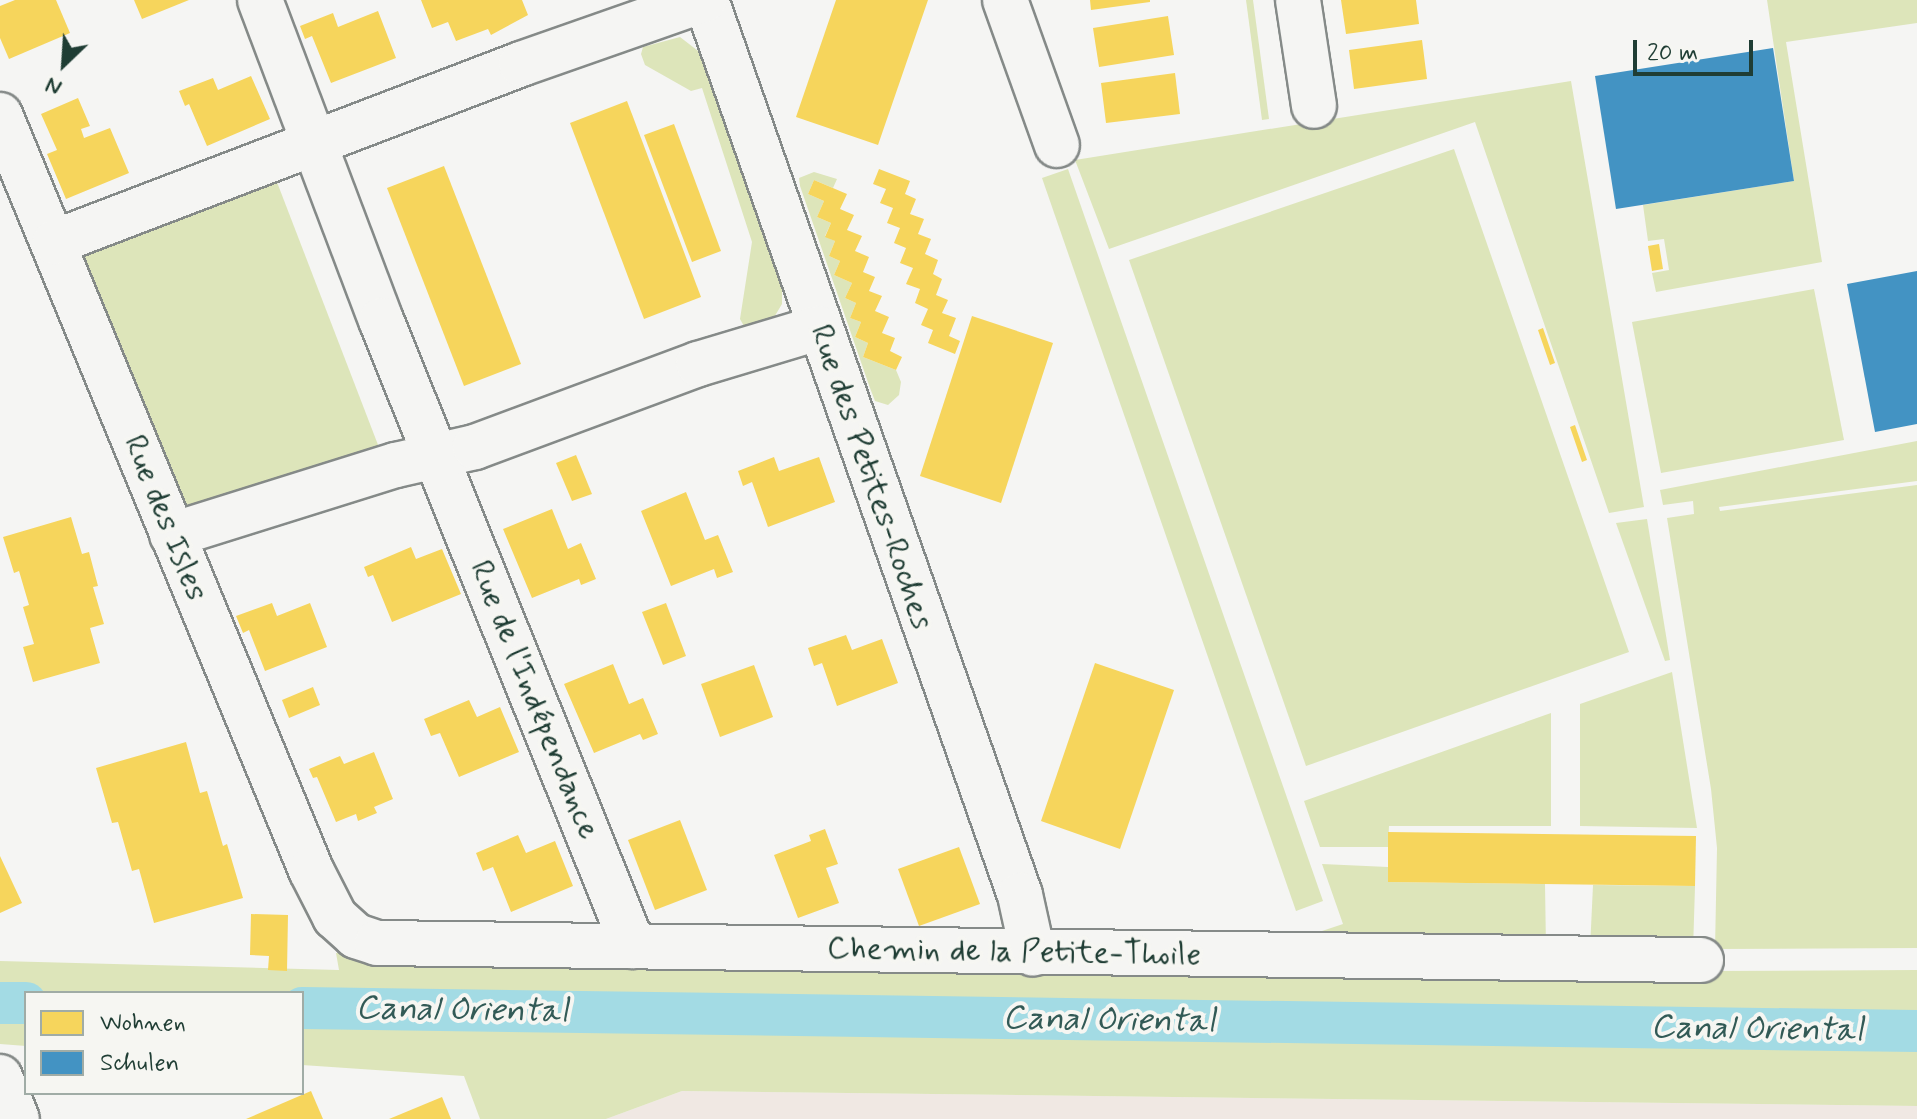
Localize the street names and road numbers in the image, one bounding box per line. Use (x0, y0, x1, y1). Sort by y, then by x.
street label: Rue des Petites-Roches (801, 321, 941, 633)
street label: Rue des Isles (114, 429, 216, 607)
street label: Rue de l'Indépendance (460, 555, 608, 845)
street label: Chemin de la Petite-Thoile (828, 930, 1200, 974)

